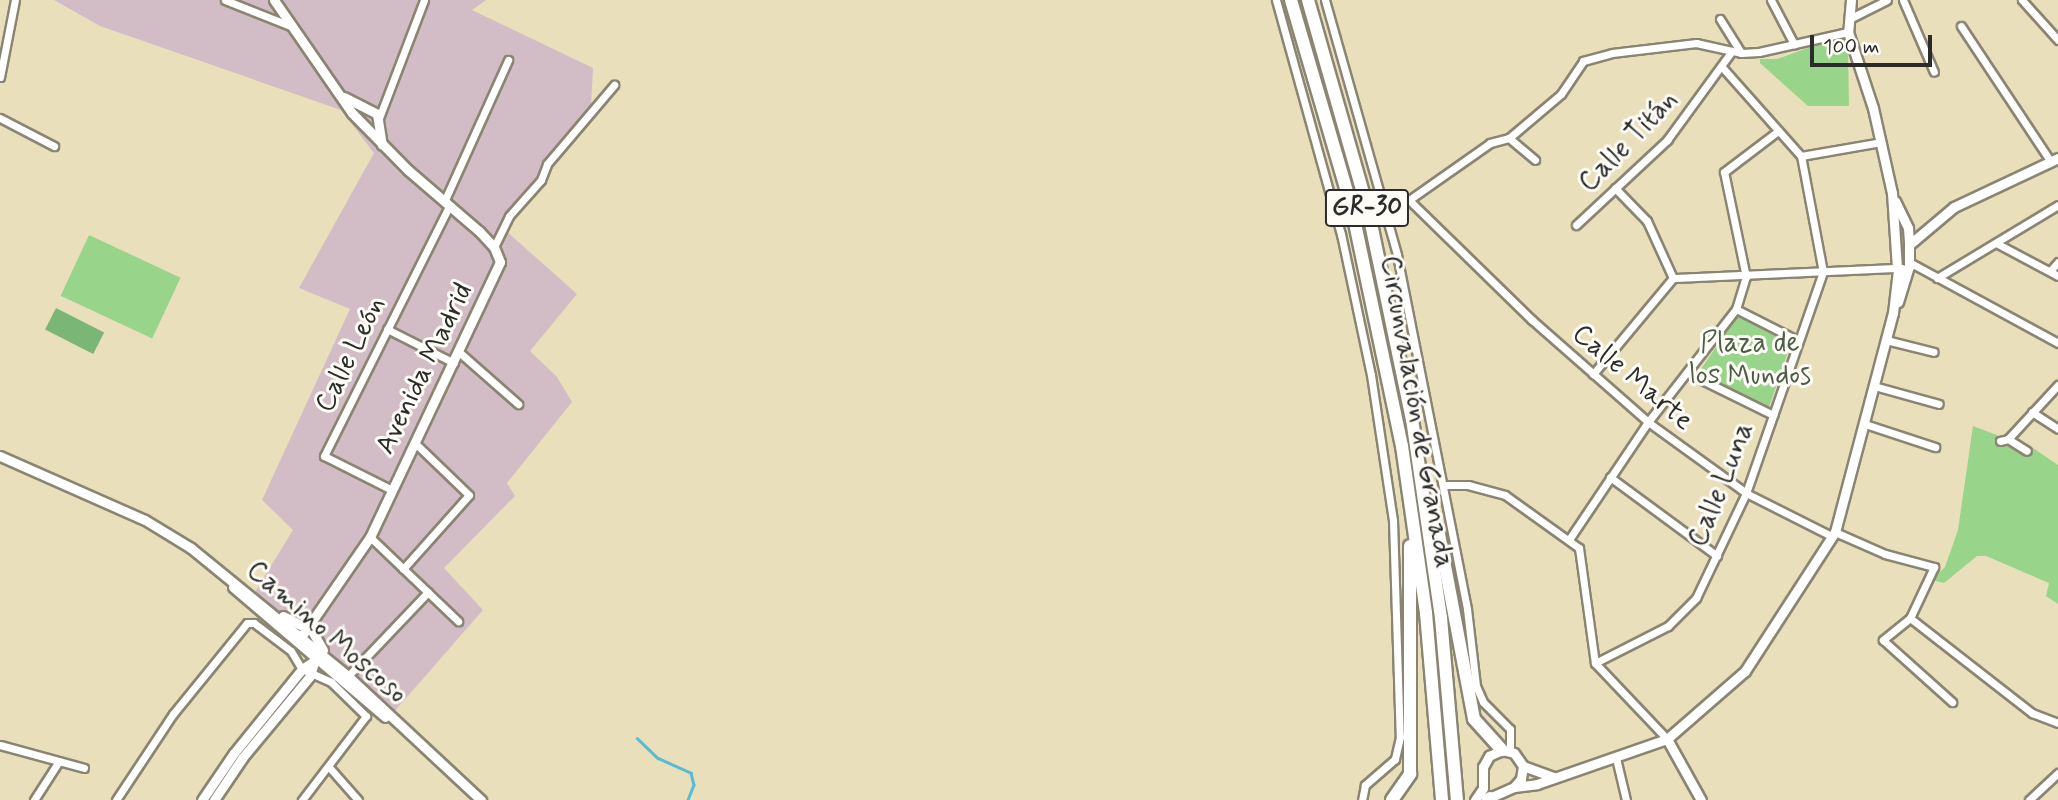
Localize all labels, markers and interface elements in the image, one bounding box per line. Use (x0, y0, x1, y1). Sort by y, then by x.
scale bar (1813, 21, 1936, 65)
text: 100 m (1823, 33, 1879, 61)
street label: Calle Titán (1574, 85, 1684, 199)
road number: GR-30 (1323, 186, 1411, 230)
street label: Circunvalación de Granada (1372, 252, 1460, 572)
street label: Avenida Madrid (369, 278, 481, 460)
street label: Calle León (309, 292, 393, 418)
street label: Calle Marte (1566, 319, 1698, 437)
park label: Plaza de los Mundos (1685, 327, 1815, 393)
street label: Calle Luna (1683, 420, 1761, 550)
street label: Camino Moscoso (239, 554, 413, 712)

